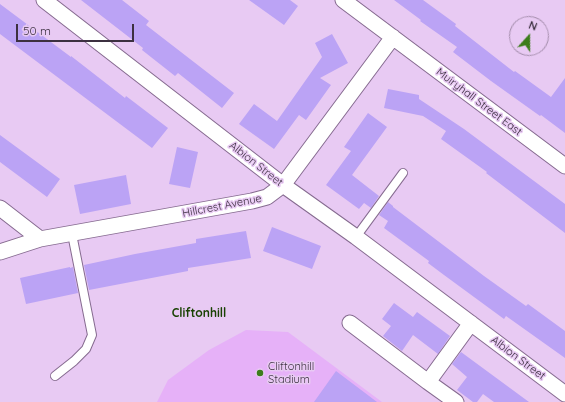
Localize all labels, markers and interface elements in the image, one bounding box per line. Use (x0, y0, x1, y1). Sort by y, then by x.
scale bar (18, 16, 136, 42)
north arrow (509, 16, 549, 56)
text: N (527, 18, 539, 34)
text: 50 m (23, 23, 51, 38)
street label: Muiryhall Street East (433, 65, 525, 139)
street label: Albion Street (226, 139, 286, 189)
street label: Hillcrest Avenue (181, 192, 263, 220)
district label: Cliftonhill (172, 306, 226, 320)
street label: Albion Street (488, 333, 548, 383)
place label: Cliftonhill Stadium (268, 360, 314, 386)
marker: Cliftonhill Stadium (255, 368, 265, 378)

